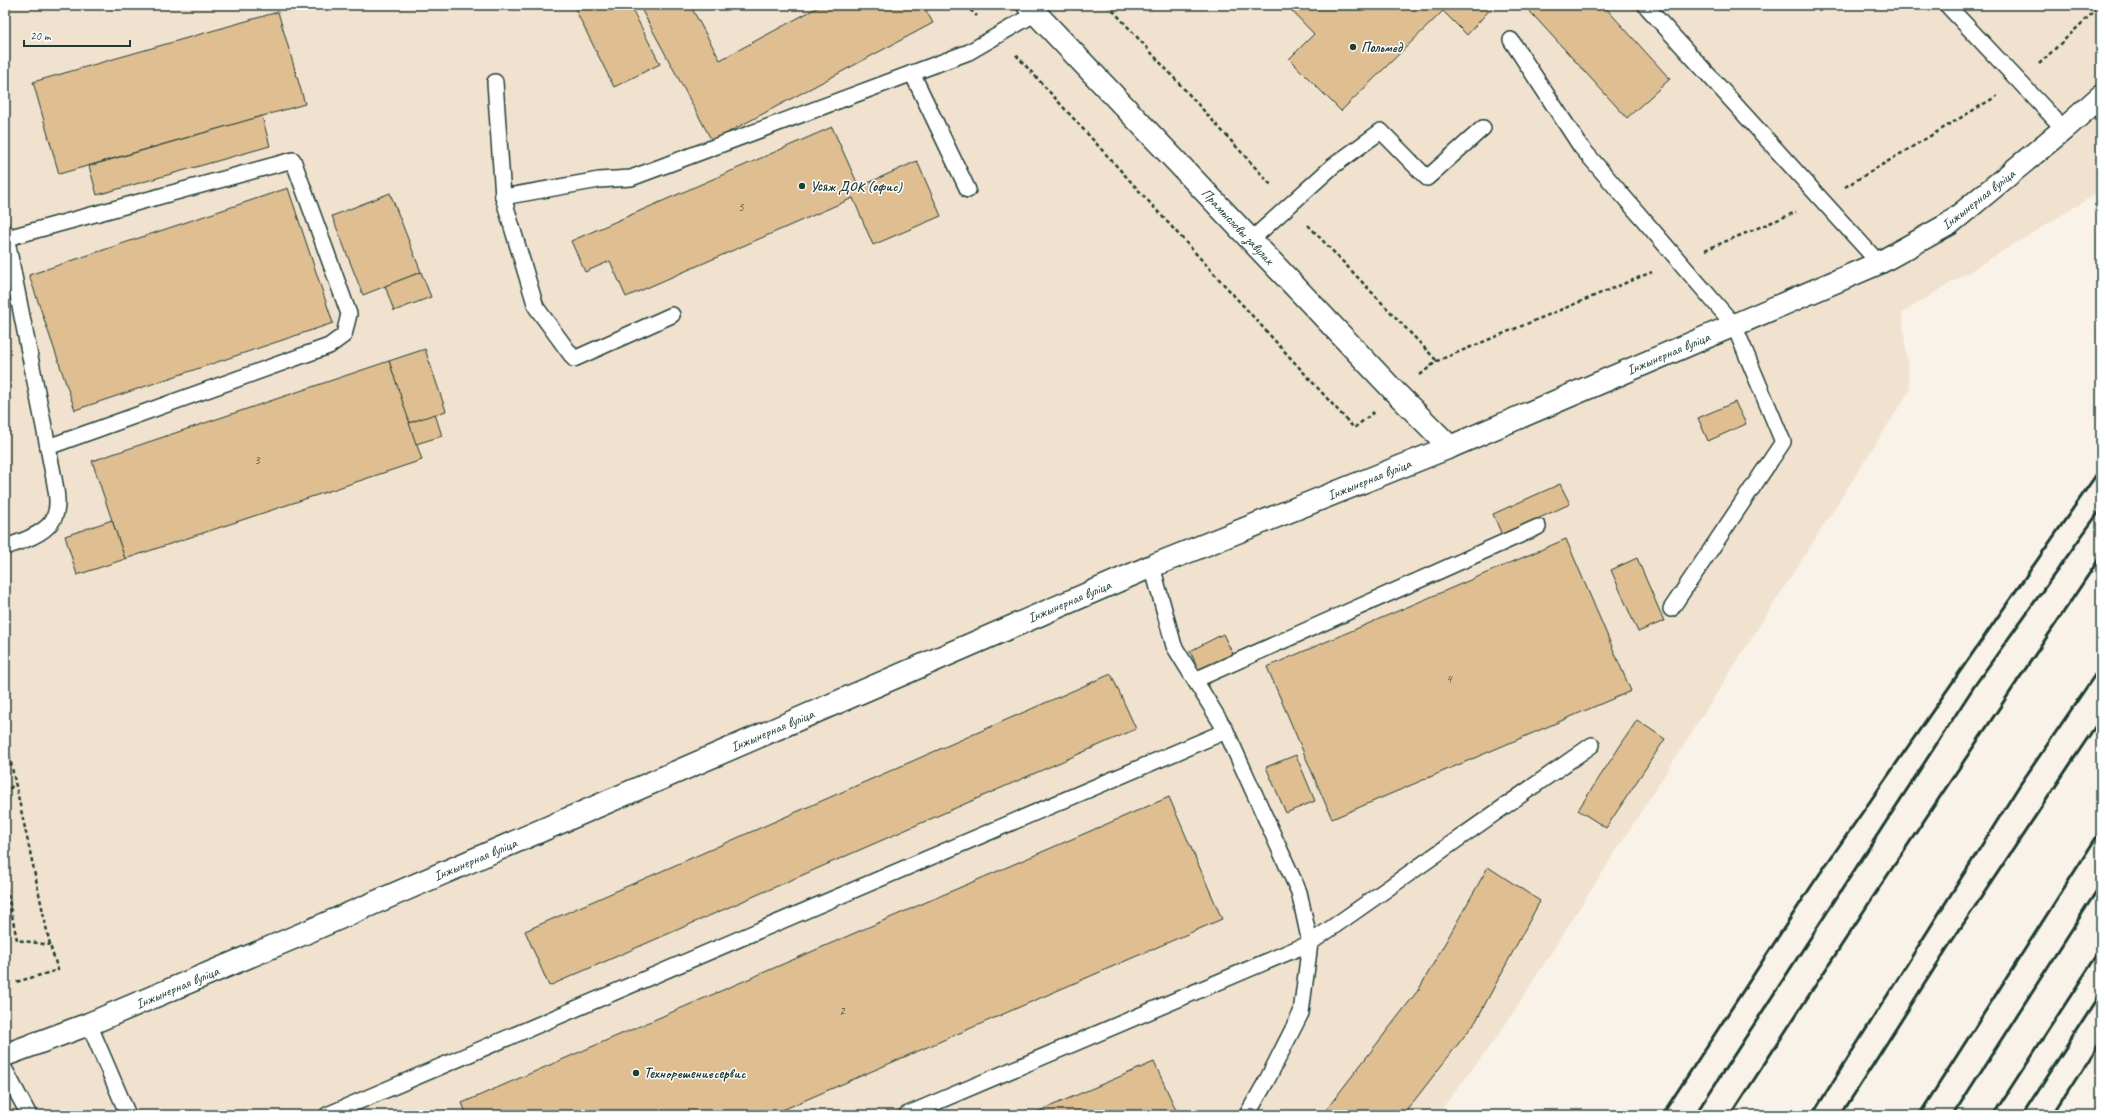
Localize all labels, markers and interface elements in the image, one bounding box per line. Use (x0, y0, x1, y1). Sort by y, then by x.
scale bar (24, 22, 130, 48)
text: 20 m (30, 28, 52, 44)
place label: Польмед (1361, 39, 1404, 56)
marker: Польмед (1348, 42, 1358, 52)
street label: Інжынерная вуліца (1938, 165, 2019, 233)
place label: Усяж ДОК (офис) (810, 178, 903, 195)
marker: Усяж ДОК (офис) (797, 181, 807, 191)
street label: Прамысловы завулак (1198, 185, 1279, 270)
house number: 5 (738, 199, 744, 215)
street label: Інжынерная вуліца (1624, 328, 1713, 379)
house number: 3 (254, 452, 261, 468)
street label: Інжынерная вуліца (1325, 455, 1414, 504)
street label: Інжынерная вуліца (1025, 576, 1114, 627)
house number: 4 (1446, 671, 1453, 687)
street label: Інжынерная вуліца (728, 705, 817, 756)
street label: Інжынерная вуліца (431, 834, 520, 885)
street label: Інжынерная вуліца (133, 962, 222, 1013)
house number: 2 (839, 1003, 846, 1019)
place label: Технорешениесервис (644, 1065, 746, 1082)
marker: Технорешениесервис (631, 1068, 641, 1078)

